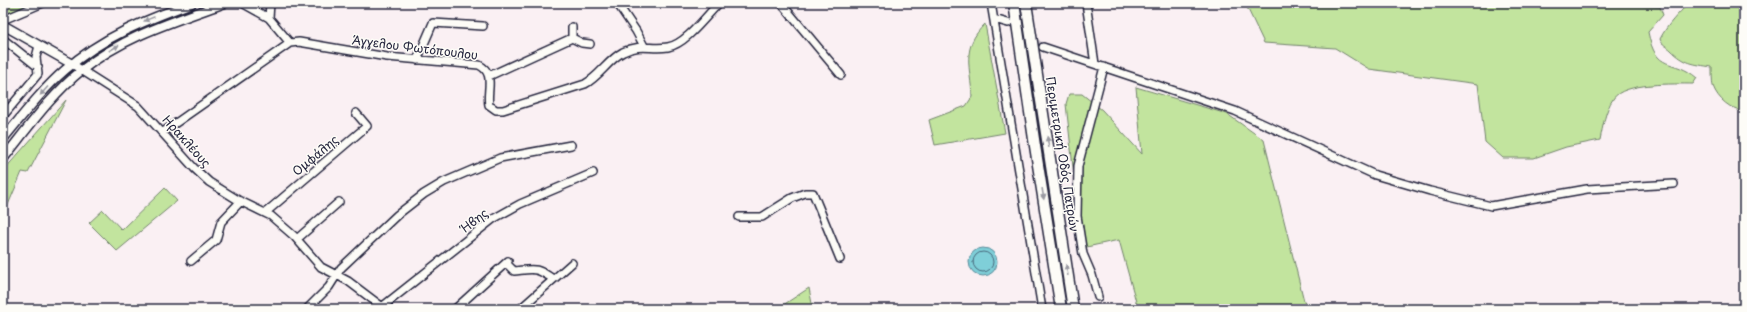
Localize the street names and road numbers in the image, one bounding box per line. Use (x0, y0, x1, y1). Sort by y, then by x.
street label: Άγγελου Φωτόπουλου (351, 30, 479, 64)
street label: Περιμετρική Οδός Πατρών (1042, 75, 1084, 233)
street label: Ηρακλέους (159, 111, 215, 171)
street label: Ομφάλης (288, 130, 342, 180)
street label: Ήβης (455, 204, 491, 238)

